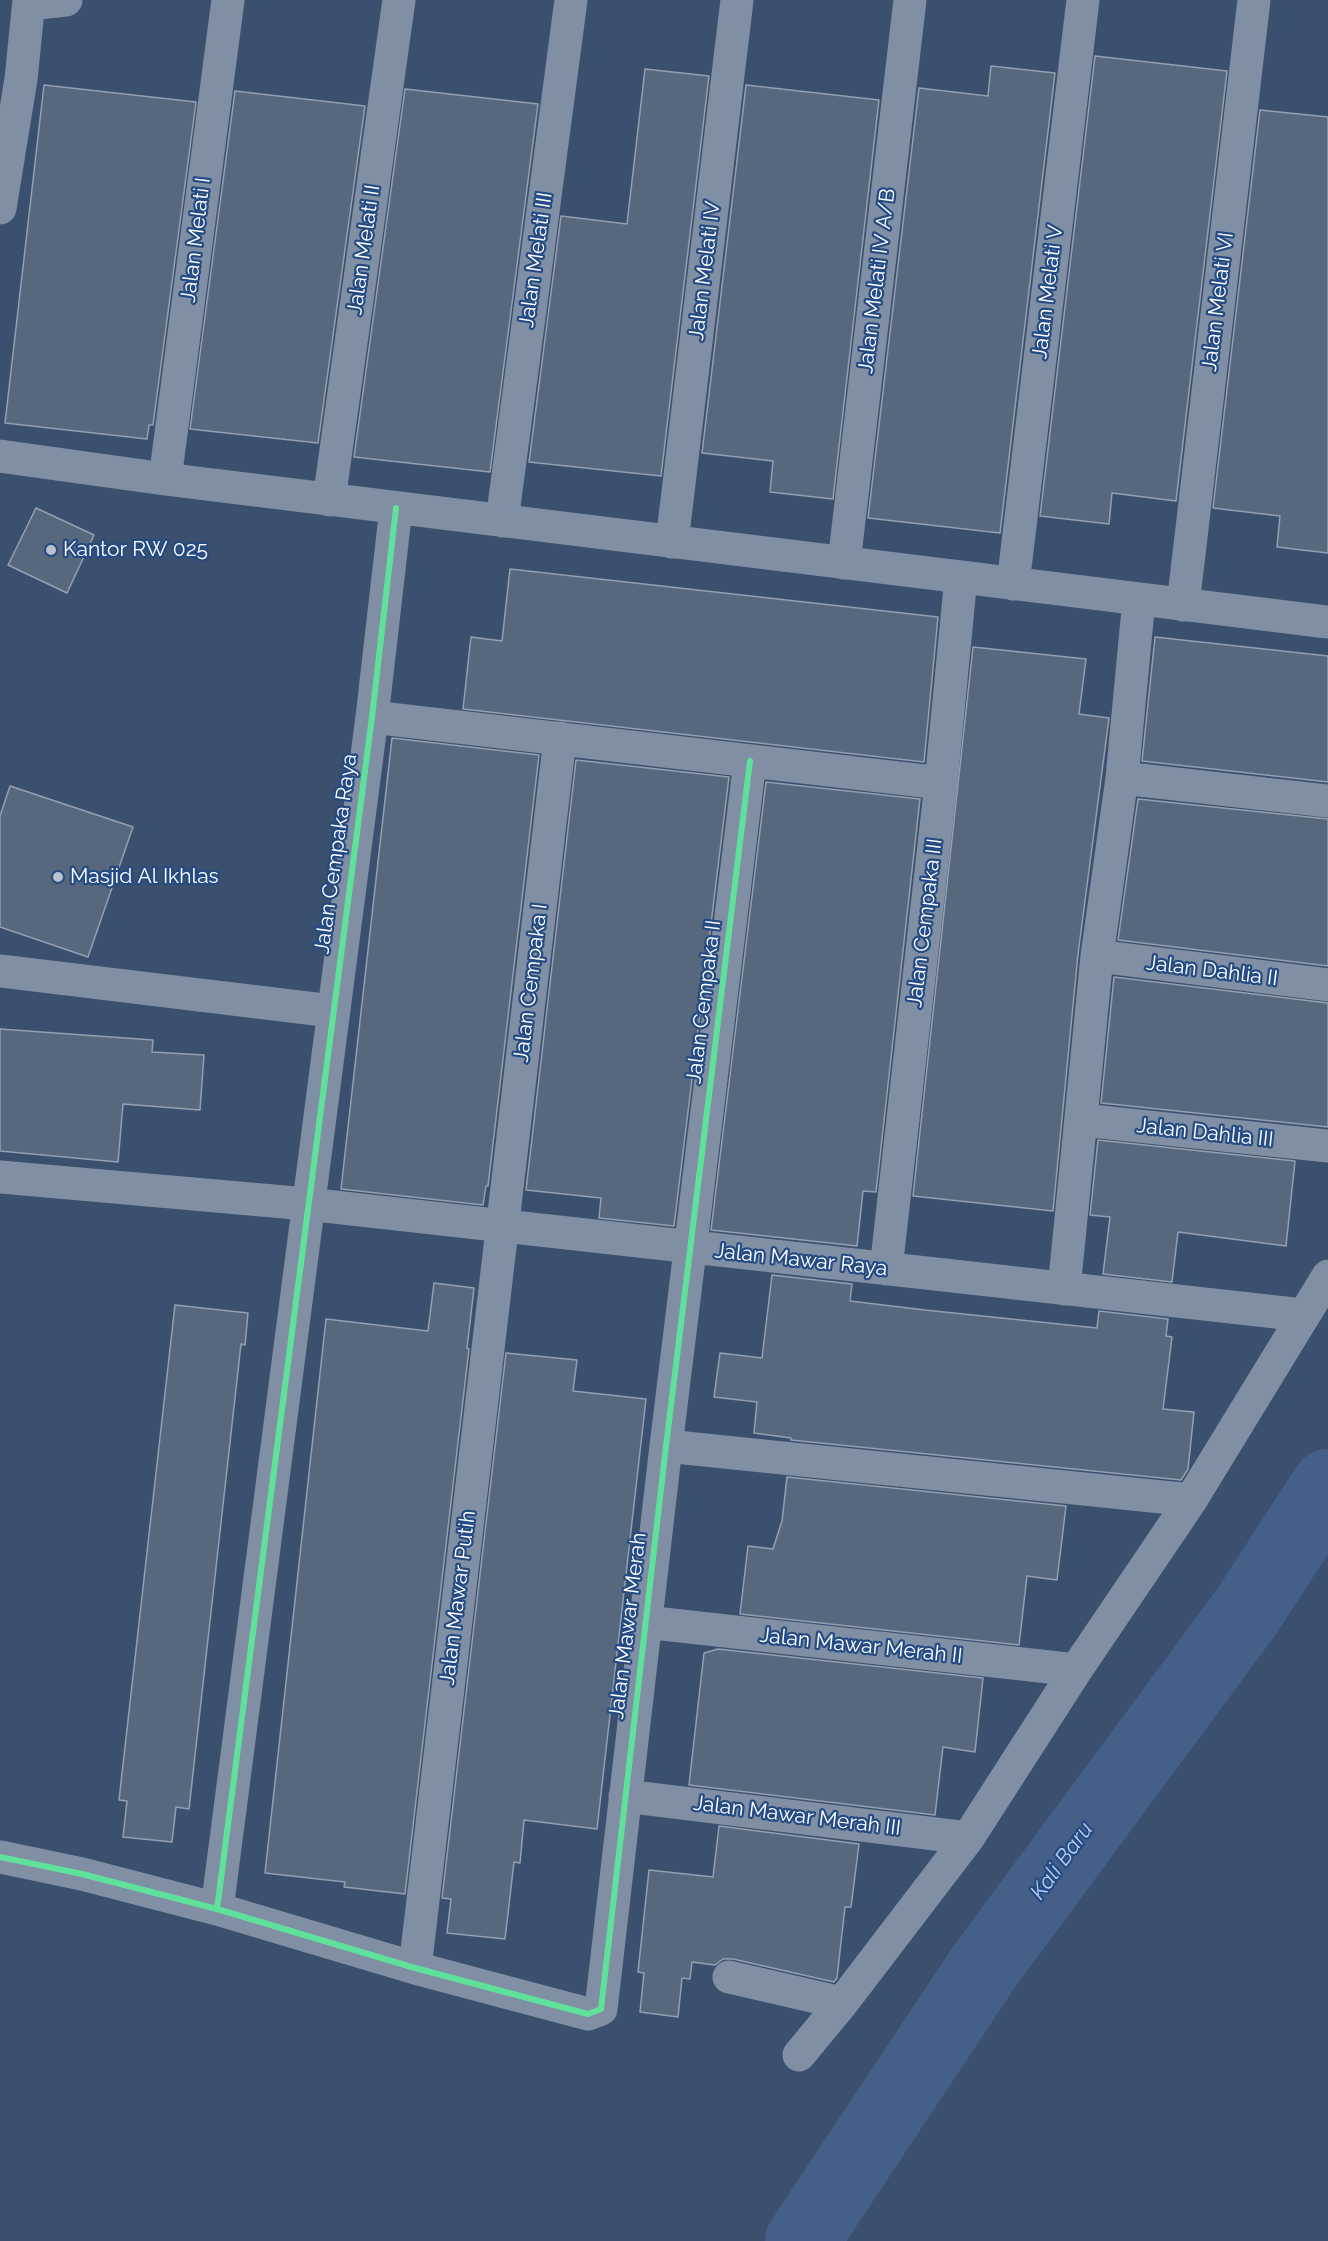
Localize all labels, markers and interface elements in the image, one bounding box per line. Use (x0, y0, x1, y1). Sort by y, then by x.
street label: Jalan Melati I (176, 176, 216, 304)
street label: Jalan Melati II (342, 183, 386, 317)
street label: Jalan Melati IV A/B (853, 187, 901, 375)
street label: Jalan Melati III (514, 191, 558, 329)
street label: Jalan Melati IV (684, 200, 726, 342)
street label: Jalan Melati V (1027, 223, 1069, 361)
street label: Jalan Melati VI (1197, 231, 1239, 373)
place label: Kantor RW 025 (63, 537, 208, 563)
marker: Kantor RW 025 (44, 543, 58, 557)
street label: Jalan Cempaka Raya (309, 752, 363, 956)
street label: Jalan Cempaka III (902, 837, 948, 1009)
place label: Masjid Al Ikhlas (70, 864, 219, 890)
marker: Masjid Al Ikhlas (51, 870, 65, 884)
street label: Jalan Cempaka I (509, 902, 553, 1064)
street label: Jalan Cempaka II (681, 919, 727, 1085)
street label: Jalan Dahlia II (1145, 950, 1279, 992)
street label: Jalan Dahlia III (1135, 1113, 1275, 1153)
street label: Jalan Mawar Raya (713, 1238, 889, 1282)
street label: Jalan Mawar Putih (435, 1509, 481, 1687)
street label: Jalan Mawar Merah (604, 1531, 652, 1721)
street label: Jalan Mawar Merah II (758, 1623, 964, 1669)
street label: Jalan Mawar Merah III (692, 1791, 902, 1841)
water label: Kali Baru (1025, 1817, 1099, 1905)

